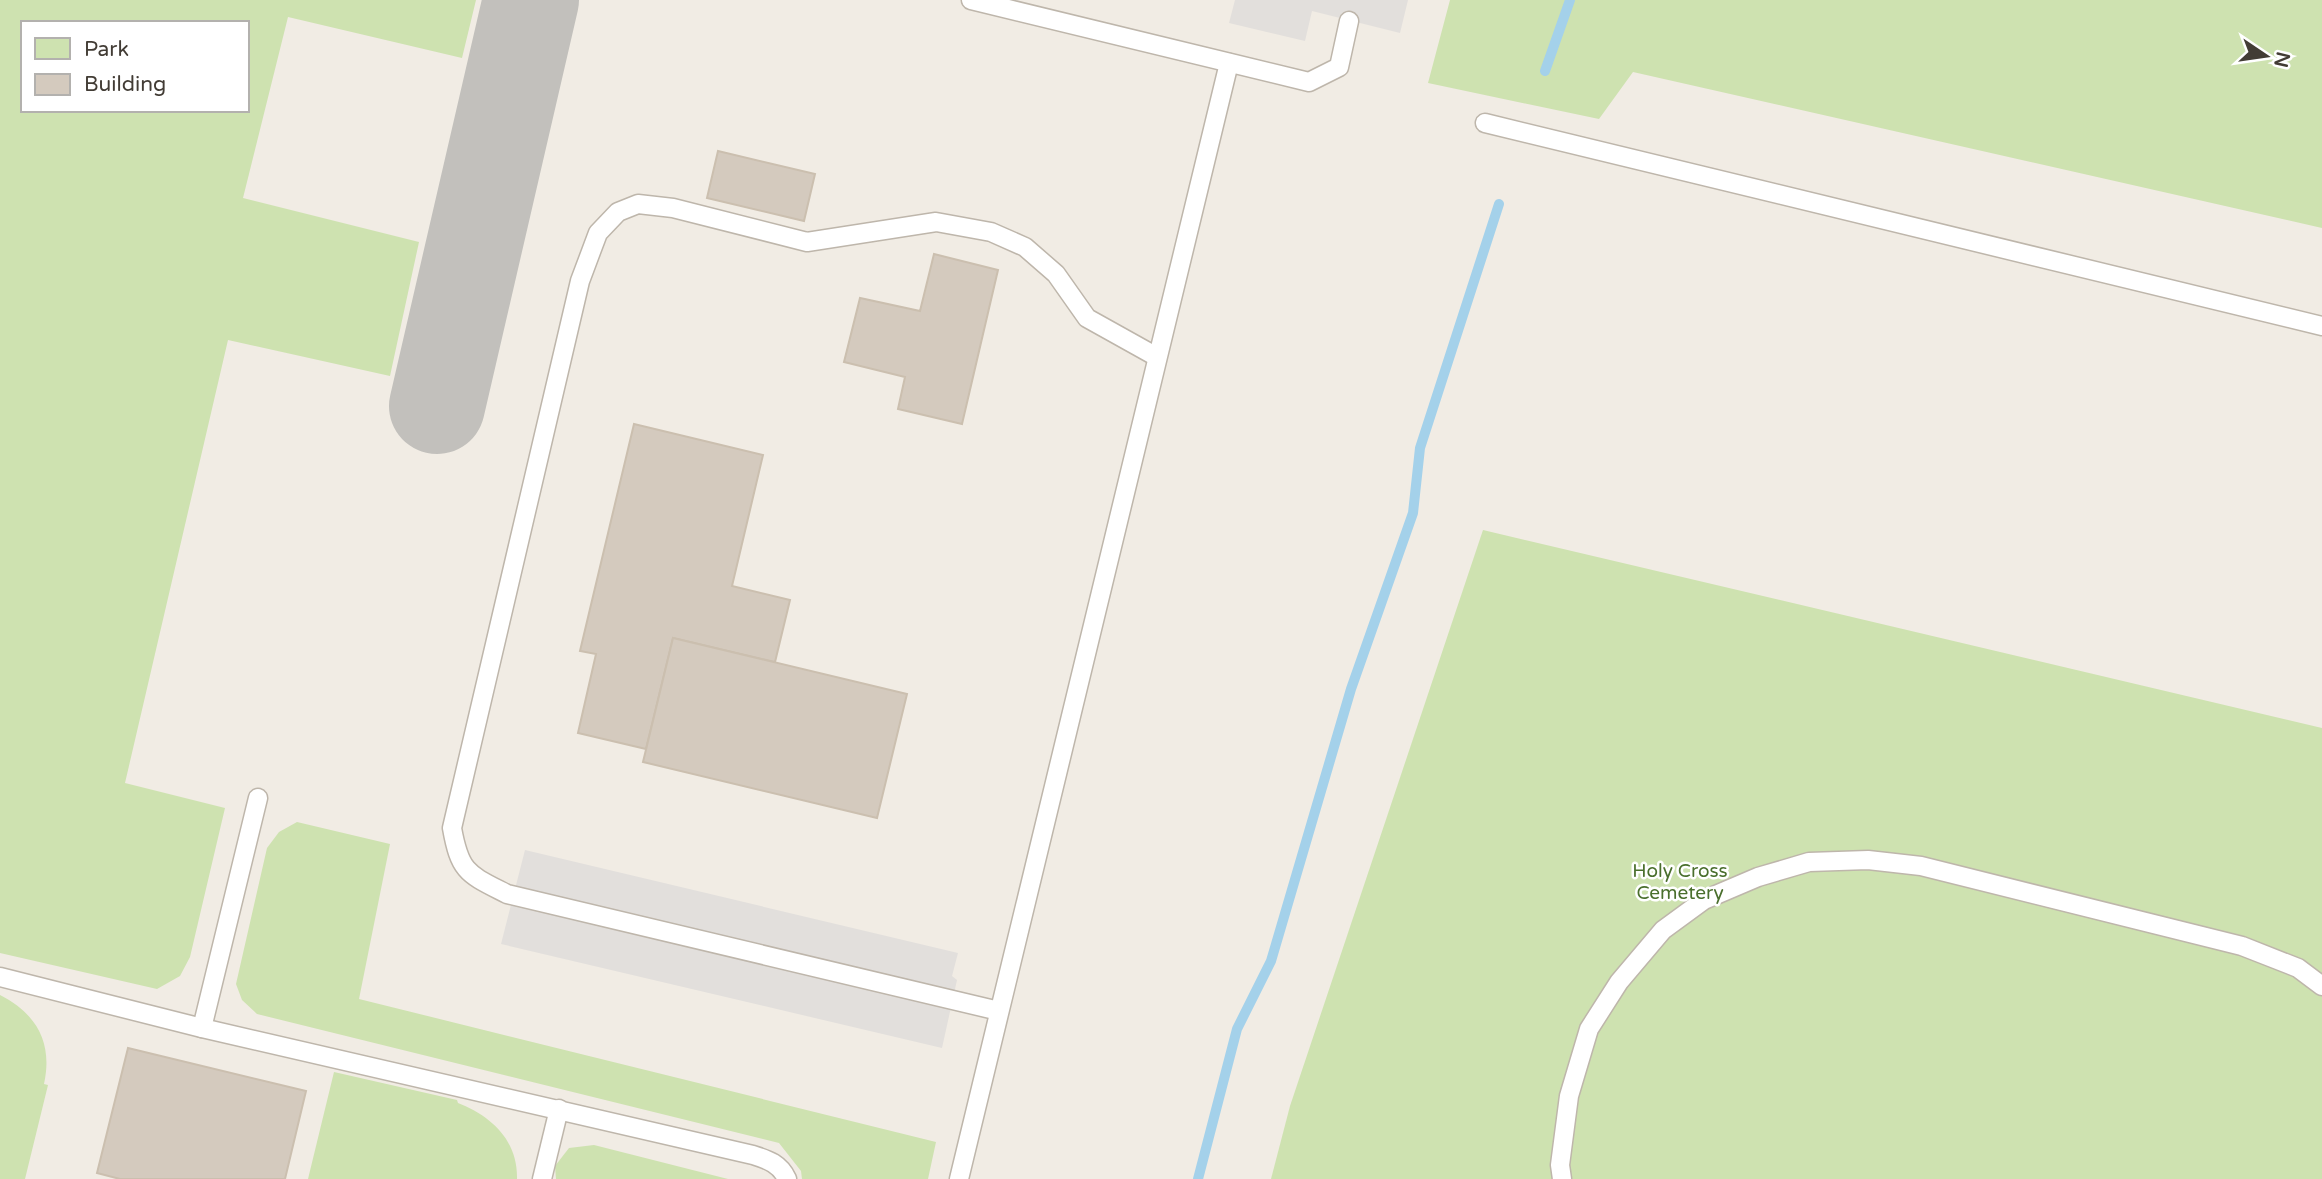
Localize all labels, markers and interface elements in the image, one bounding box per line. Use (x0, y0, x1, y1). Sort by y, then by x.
legend (21, 21, 248, 112)
north arrow (2231, 21, 2301, 91)
text: Park (84, 37, 129, 62)
text: N (2269, 50, 2294, 70)
text: Building (84, 72, 166, 97)
park label: Holy Cross Cemetery (1632, 860, 1728, 904)

